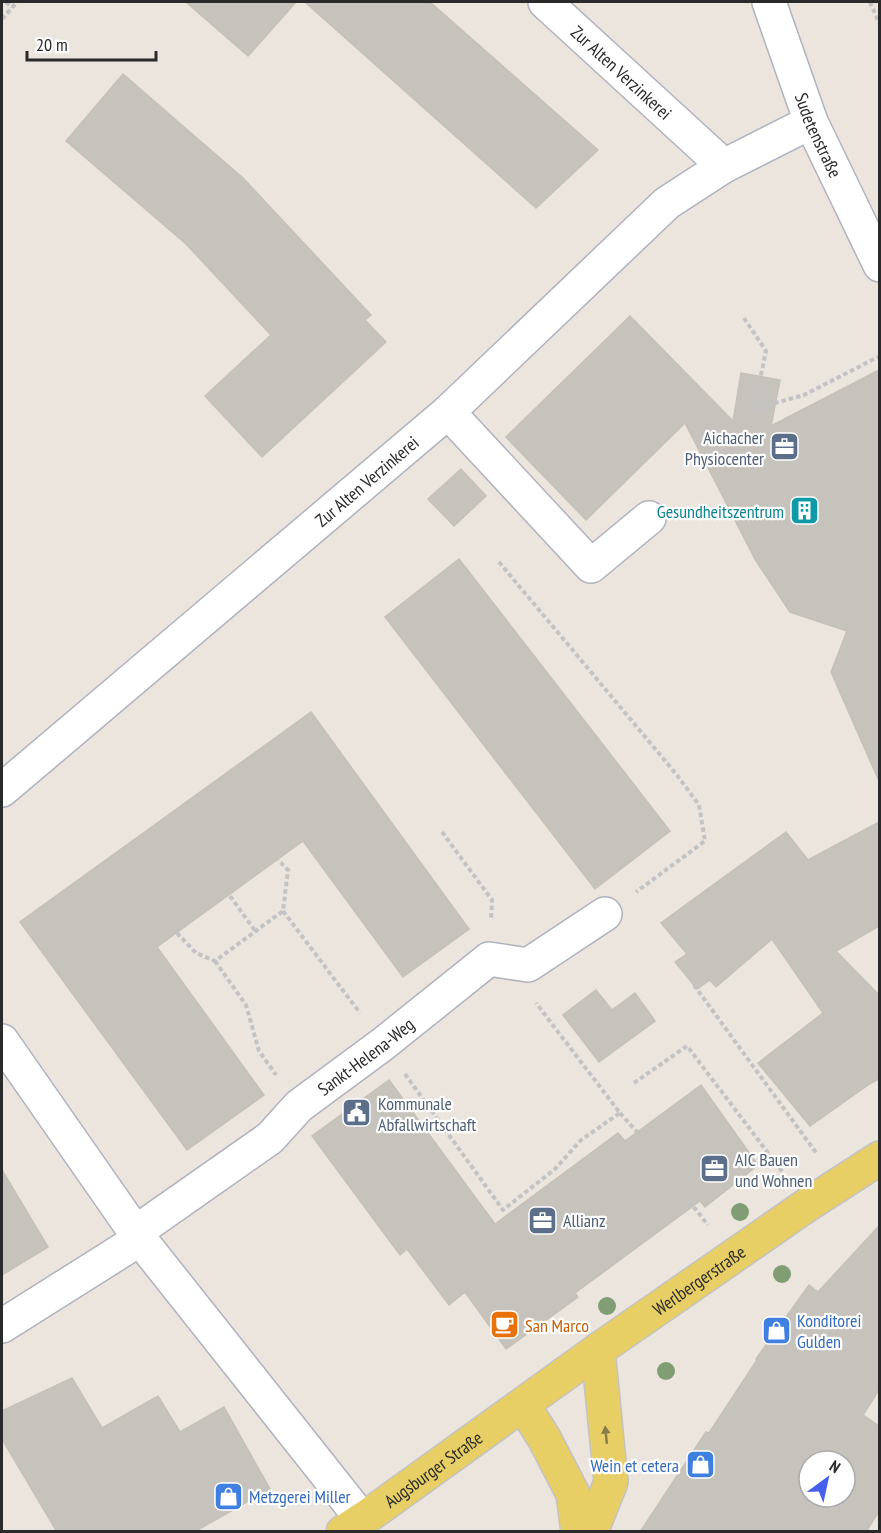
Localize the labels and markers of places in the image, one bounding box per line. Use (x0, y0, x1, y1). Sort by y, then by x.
place label: Aichacher Physiocenter (685, 426, 764, 470)
office icon: Aichacher Physiocenter (769, 431, 801, 463)
building icon: Gesundheitszentrum (789, 495, 821, 527)
place label: Gesundheitszentrum (657, 500, 784, 523)
place label: Kommunale Abfallwirtschaft (378, 1092, 476, 1136)
public building icon: Kommunale Abfallwirtschaft (341, 1097, 373, 1129)
place label: AIC Bauen und Wohnen (735, 1148, 812, 1192)
office icon: AIC Bauen und Wohnen (698, 1153, 730, 1185)
office icon: Allianz (526, 1204, 558, 1236)
place label: Allianz (563, 1209, 605, 1232)
cafe icon: San Marco (488, 1309, 520, 1341)
place label: Konditorei Gulden (797, 1309, 861, 1353)
place label: San Marco (525, 1314, 589, 1337)
shop icon: Konditorei Gulden (760, 1314, 792, 1346)
shop icon: Wein et cetera (684, 1449, 716, 1481)
place label: Wein et cetera (590, 1454, 679, 1477)
shop icon: Metzgerei Miller (212, 1480, 244, 1512)
place label: Metzgerei Miller (249, 1485, 351, 1508)

